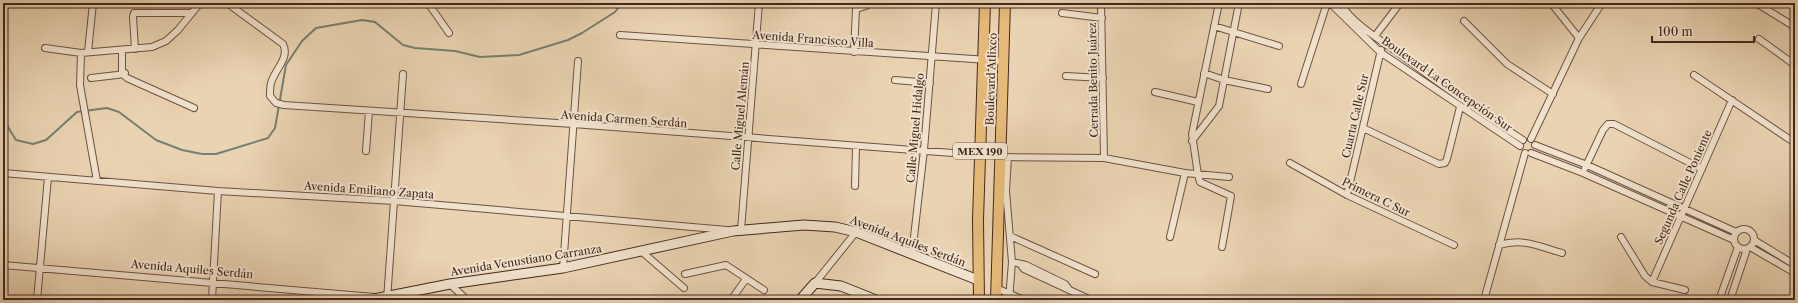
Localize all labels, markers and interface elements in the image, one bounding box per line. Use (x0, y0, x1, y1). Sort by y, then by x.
scale bar (1652, 18, 1754, 44)
street label: Cerrada Benito Juárez (1085, 22, 1101, 138)
text: 100 m (1658, 24, 1693, 39)
street label: Avenida Francisco Villa (751, 28, 874, 50)
street label: Boulevard Atlixco (982, 32, 1000, 126)
street label: Boulevard La Concepción Sur (1379, 33, 1515, 135)
street label: Calle Miguel Alemán (728, 61, 752, 171)
street label: Calle Miguel Hidalgo (903, 72, 927, 184)
street label: Cuarta Calle Sur (1338, 72, 1372, 160)
street label: Avenida Carmen Serdán (559, 108, 688, 130)
street label: Segunda Calle Poniente (1651, 127, 1715, 247)
road number: MEX 190 (953, 143, 1007, 159)
street label: Primera C Sur (1340, 174, 1413, 220)
street label: Avenida Emiliano Zapata (302, 178, 435, 202)
street label: Avenida Aquiles Serdán (847, 212, 968, 270)
street label: Avenida Venustiano Carranza (448, 241, 603, 279)
street label: Avenida Aquiles Serdán (129, 257, 254, 281)

